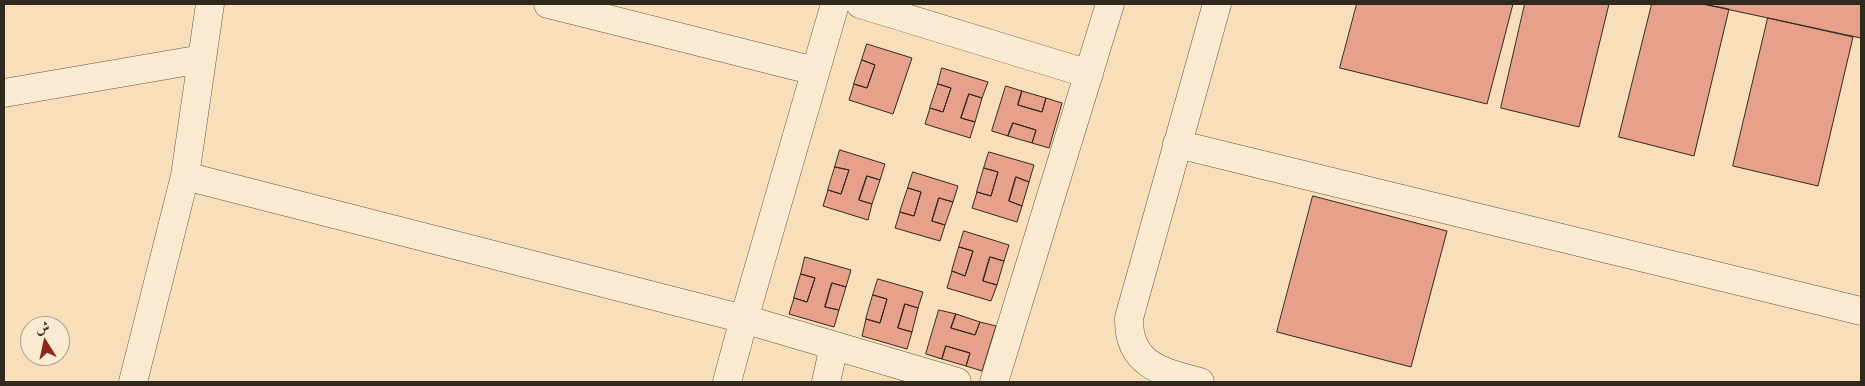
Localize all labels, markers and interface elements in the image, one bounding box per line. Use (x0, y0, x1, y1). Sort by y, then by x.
north arrow (20, 316, 70, 366)
text: ش (34, 317, 51, 337)

